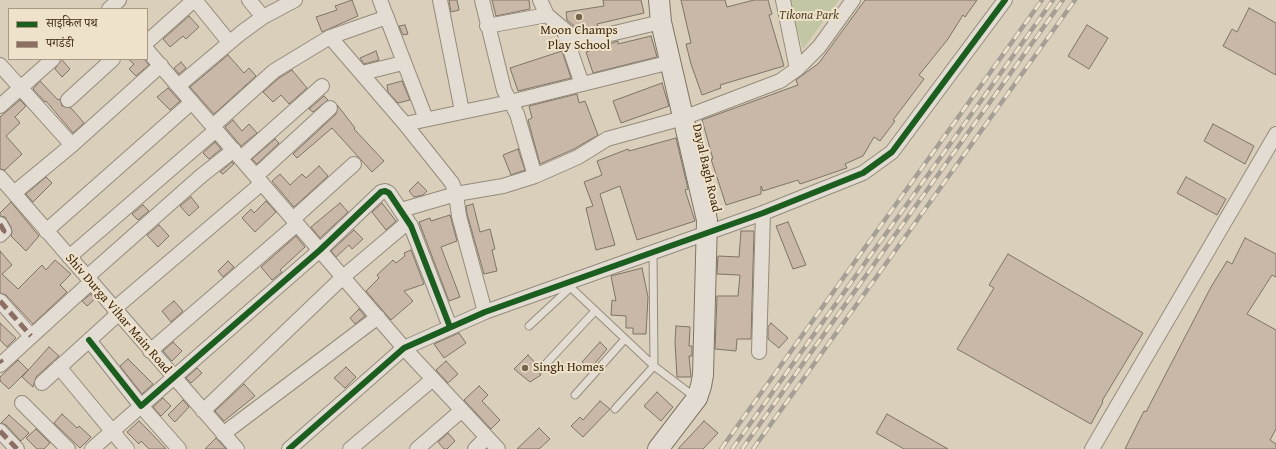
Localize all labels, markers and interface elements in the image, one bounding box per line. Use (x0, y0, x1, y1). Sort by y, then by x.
legend (8, 8, 148, 60)
park label: Tikona Park (779, 8, 839, 24)
marker: Moon Champs Play School (574, 12, 584, 22)
text: साइकिल पथ (46, 14, 97, 31)
place label: Moon Champs Play School (540, 23, 618, 54)
text: पगडंडी (46, 34, 74, 51)
street label: Dayal Bagh Road (688, 122, 724, 214)
street label: Shiv Durga Vihar Main Road (62, 251, 174, 377)
place label: Singh Homes (533, 360, 604, 376)
marker: Singh Homes (520, 363, 530, 373)

